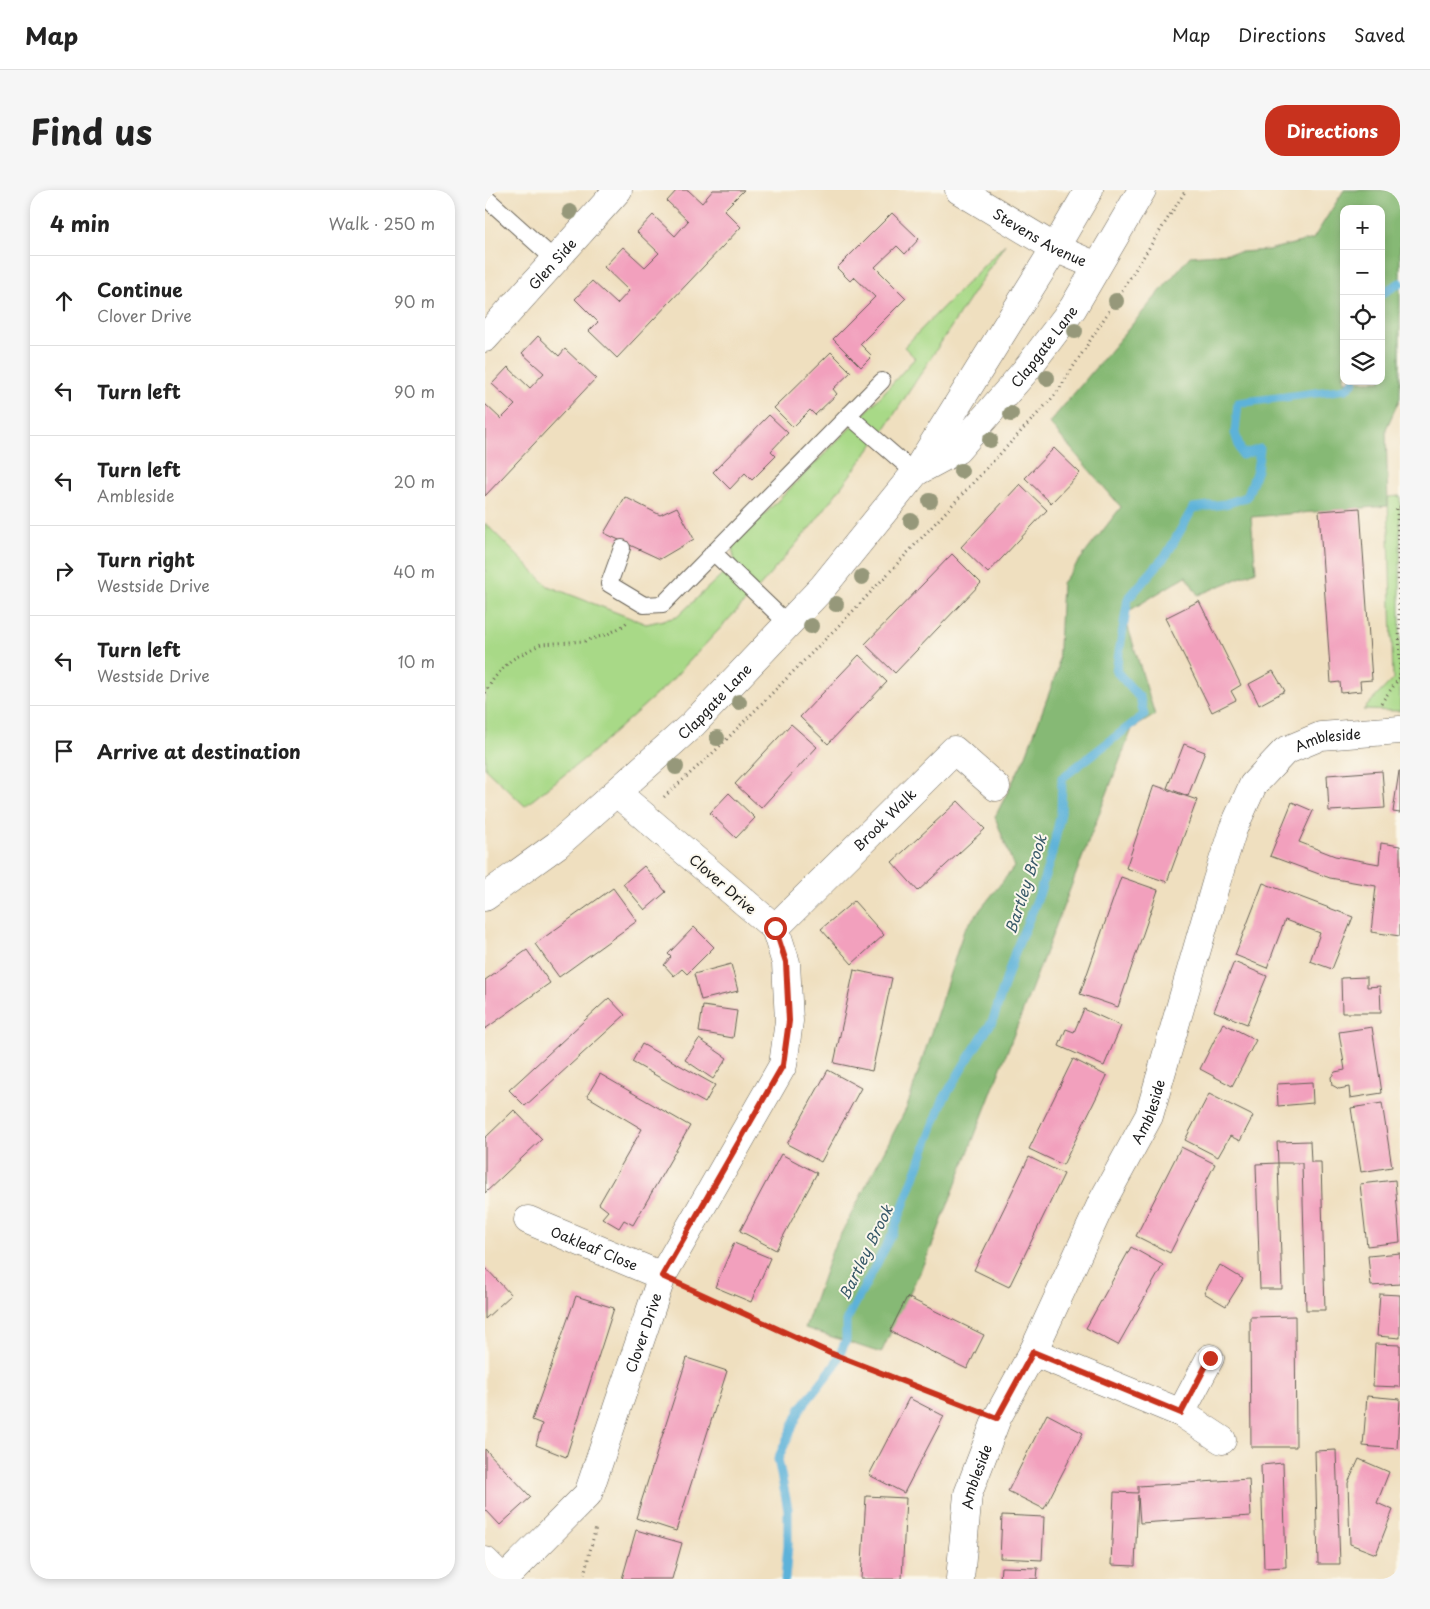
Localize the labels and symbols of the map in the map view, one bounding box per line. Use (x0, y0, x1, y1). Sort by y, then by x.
street label: Stevens Avenue (989, 203, 1091, 271)
street label: Glen Side (523, 233, 581, 294)
street label: Clapgate Lane (1005, 301, 1082, 392)
street label: Clapgate Lane (672, 658, 756, 744)
street label: Ambleside (1291, 723, 1362, 756)
street label: Brook Walk (848, 783, 921, 856)
water label: Bartley Brook (998, 830, 1052, 937)
street label: Clover Drive (685, 849, 761, 919)
route start (764, 917, 787, 940)
street label: Ambleside (1125, 1077, 1170, 1147)
water label: Bartley Brook (832, 1199, 899, 1303)
street label: Oakleaf Close (548, 1220, 641, 1275)
street label: Clover Drive (620, 1290, 666, 1375)
route end (1199, 1347, 1222, 1370)
street label: Ambleside (956, 1441, 997, 1510)

